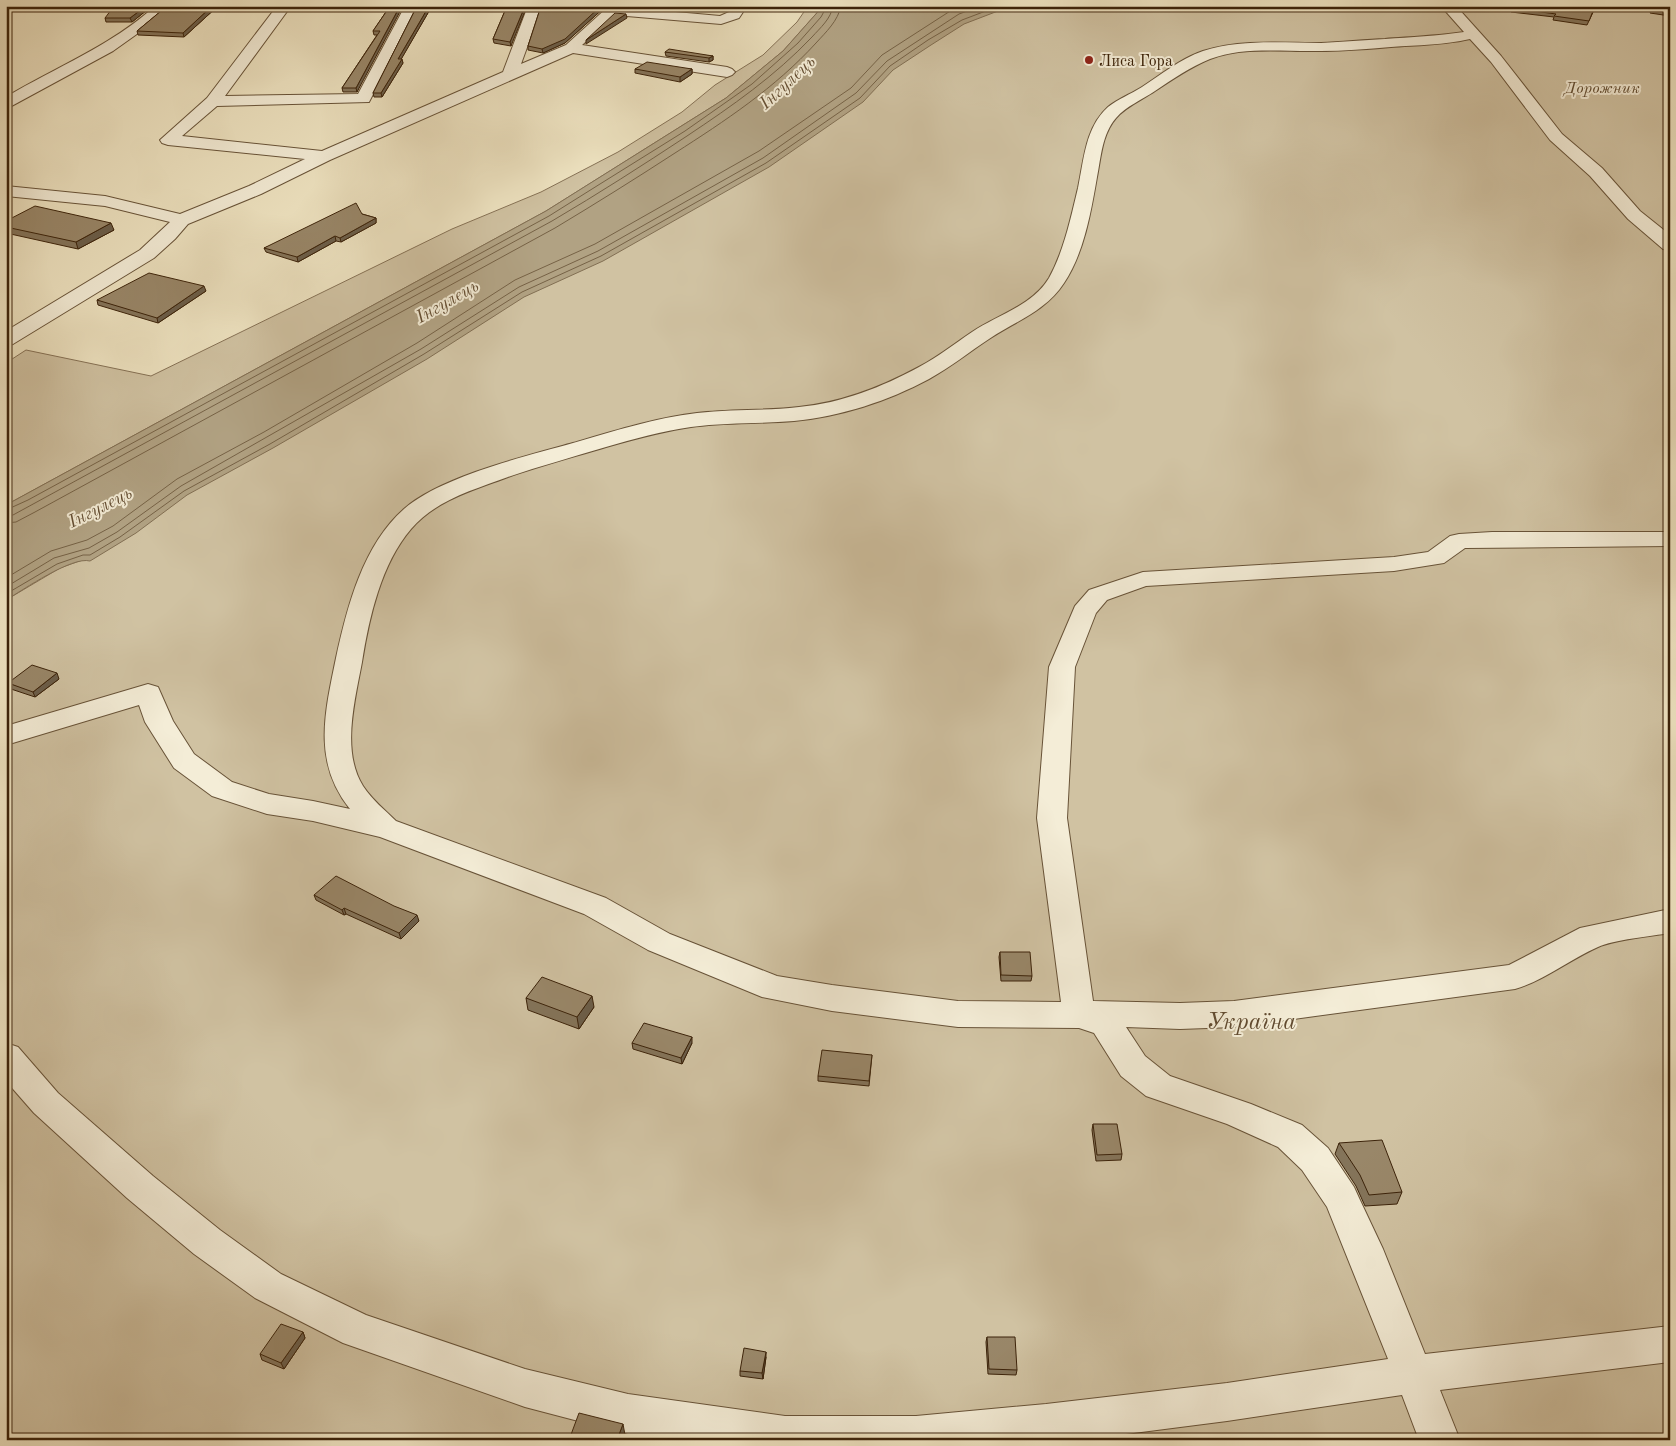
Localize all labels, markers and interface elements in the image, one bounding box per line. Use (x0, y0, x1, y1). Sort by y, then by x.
water label: Інгулець (755, 52, 819, 114)
marker: Лиса Гора (1083, 54, 1095, 66)
place label: Лиса Гора (1099, 54, 1173, 70)
park label: Дорожник (1562, 81, 1640, 97)
water label: Інгулець (412, 277, 482, 328)
water label: Інгулець (65, 484, 135, 532)
park label: Україна (1206, 1011, 1296, 1035)

